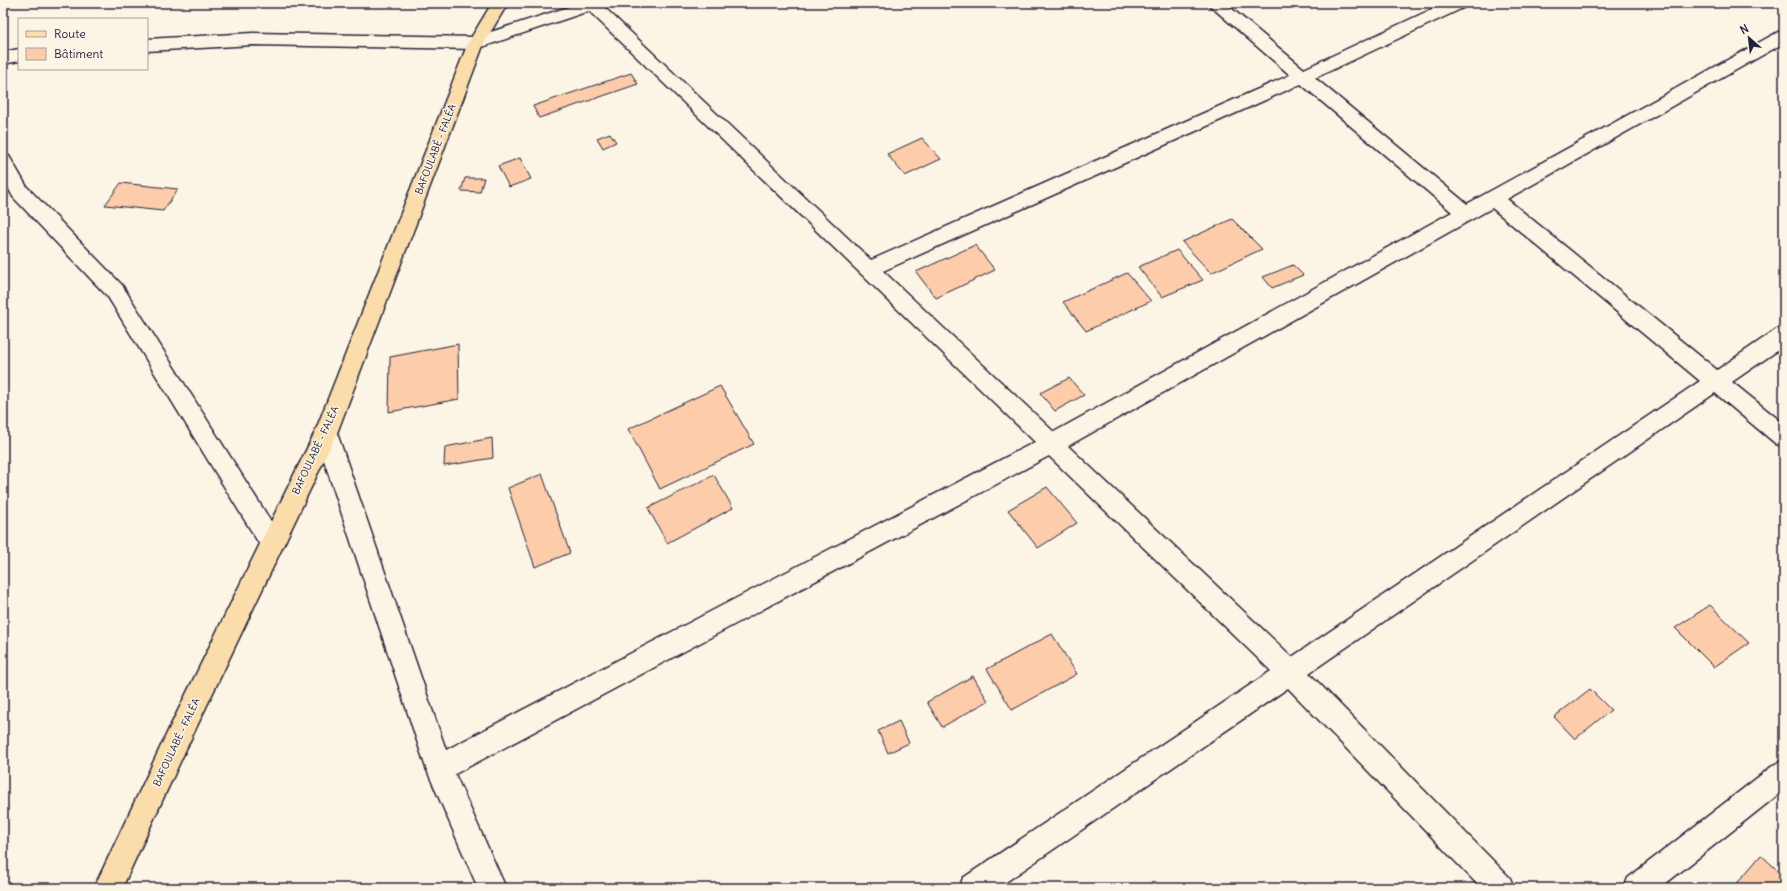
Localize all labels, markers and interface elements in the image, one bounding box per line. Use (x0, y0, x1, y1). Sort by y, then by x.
legend (18, 18, 148, 70)
north arrow (1729, 18, 1769, 58)
text: N (1738, 21, 1751, 37)
text: Route (54, 26, 86, 41)
text: Bâtiment (54, 46, 103, 61)
street label: BAFOULABÉ - FALÉA (412, 102, 459, 196)
street label: BAFOULABÉ - FALÉA (289, 403, 342, 496)
street label: BAFOULABÉ - FALÉA (150, 695, 203, 788)

